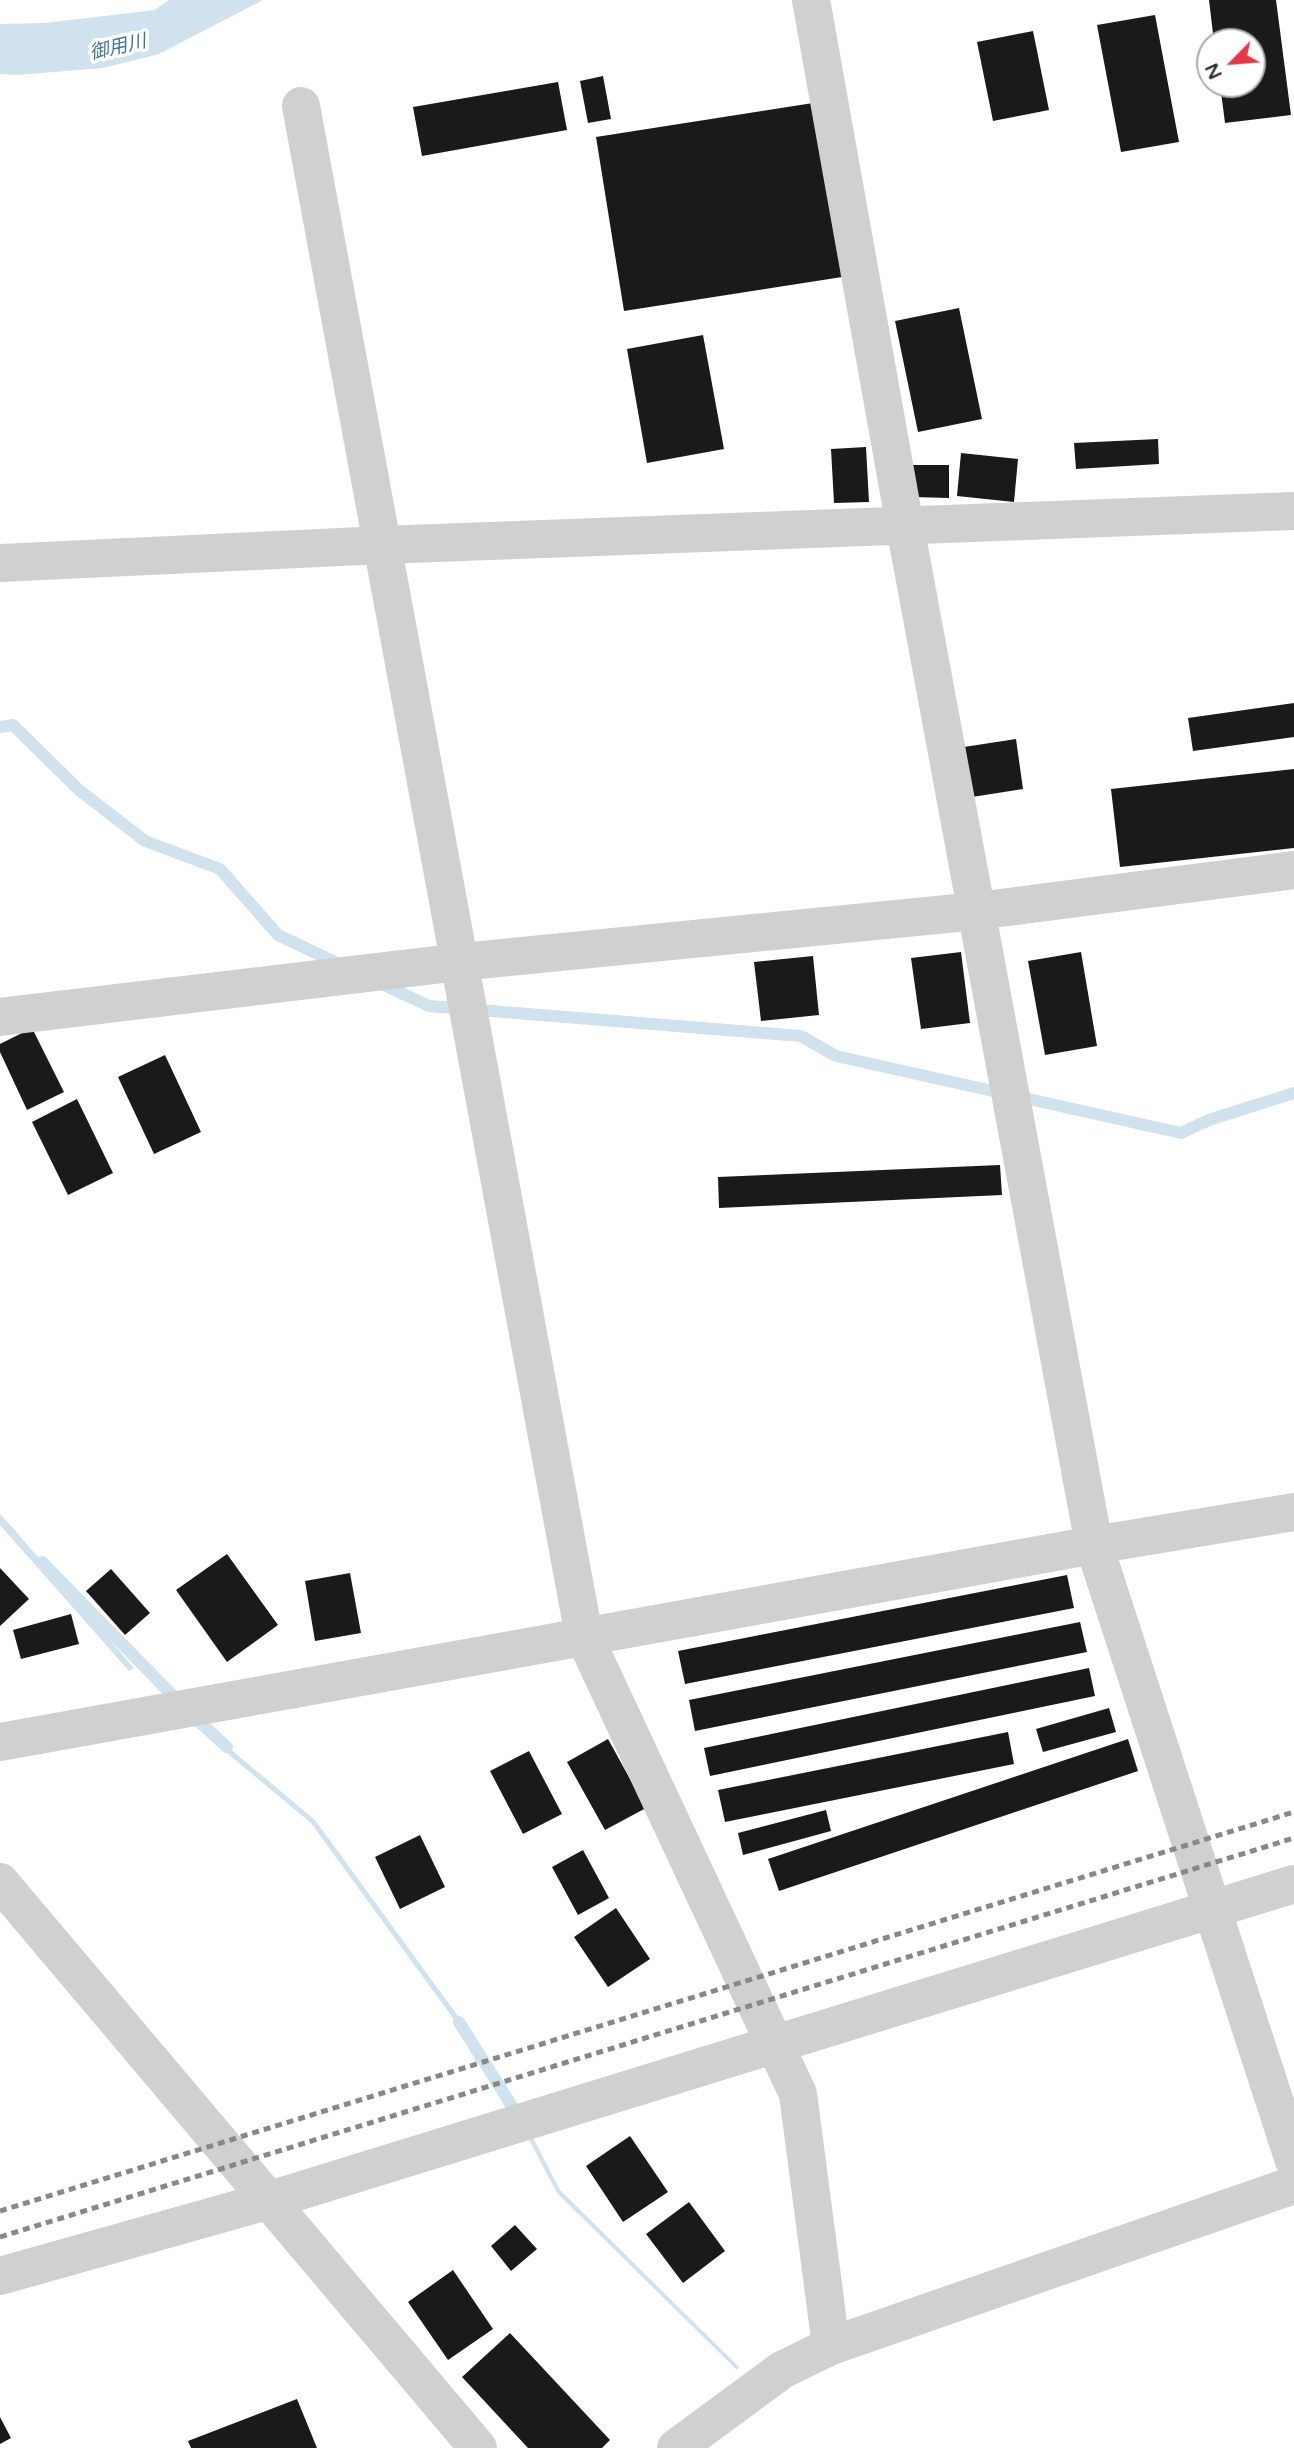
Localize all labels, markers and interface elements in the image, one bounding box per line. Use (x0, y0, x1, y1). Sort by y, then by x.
north arrow (1196, 28, 1266, 98)
water label: 御用川 (88, 30, 148, 66)
text: N (1201, 59, 1227, 83)

